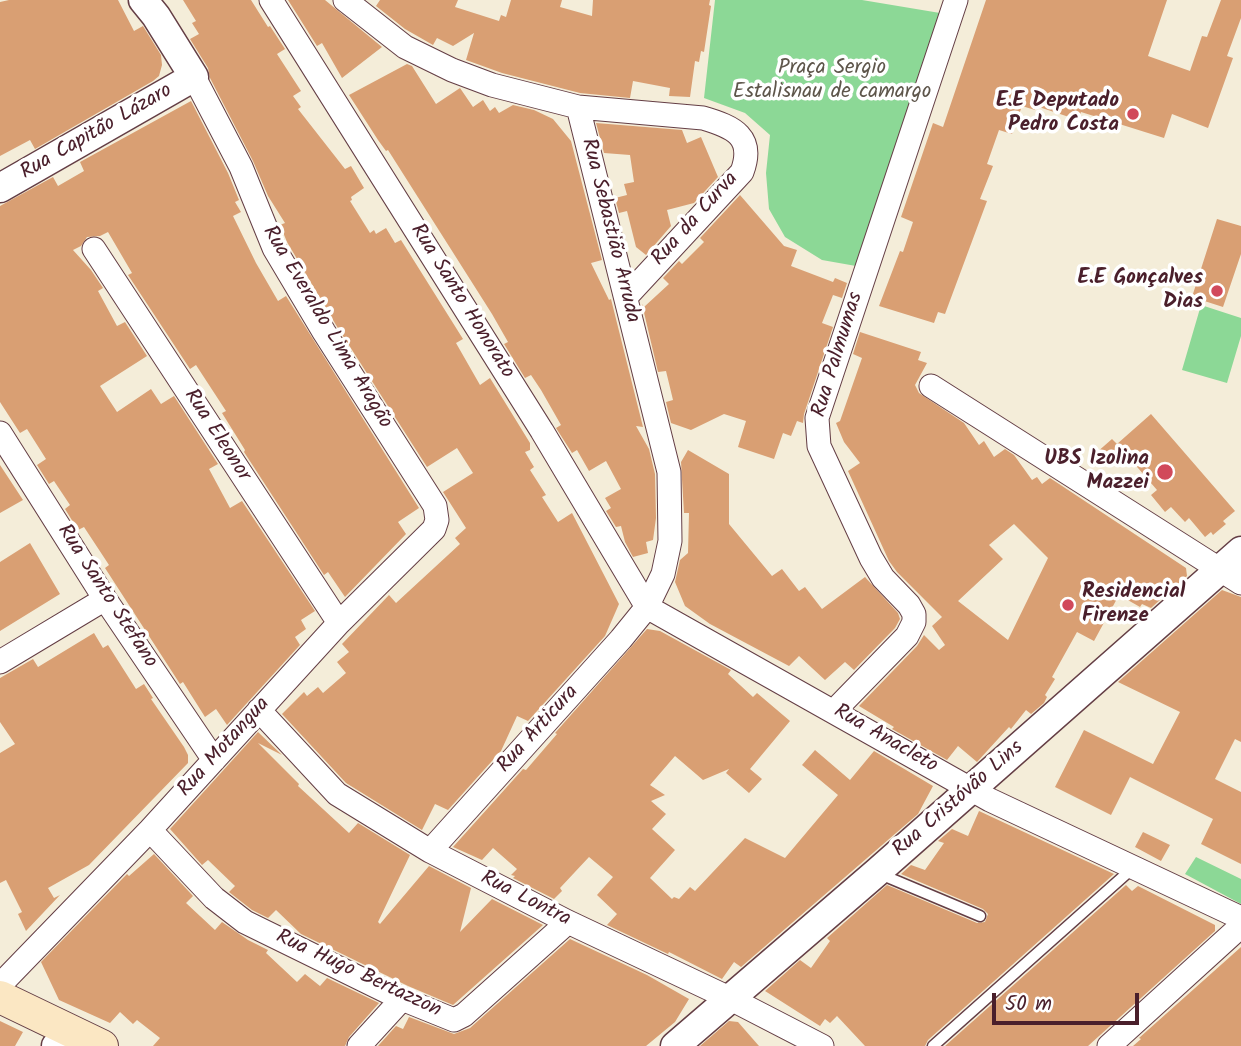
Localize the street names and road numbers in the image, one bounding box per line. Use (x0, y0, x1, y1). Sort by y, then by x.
street label: Rua Capitão Lázaro (17, 79, 177, 187)
street label: Rua Sebastião Arruda (574, 136, 644, 326)
street label: Rua da Curva (647, 168, 745, 272)
street label: Rua Santo Honorato (403, 220, 519, 384)
street label: Rua Everaldo Lima Aragão (255, 222, 397, 434)
street label: Rua Palmumas (808, 289, 870, 421)
street label: Rua Eleonor (177, 385, 255, 487)
street label: Rua Santo Stefano (50, 520, 162, 674)
street label: Rua Articura (493, 681, 585, 779)
street label: Rua Motangua (174, 693, 276, 803)
street label: Rua Anacleto (828, 700, 942, 780)
street label: Rua Cristóvão Lins (888, 736, 1030, 864)
street label: Rua Lontra (476, 867, 574, 933)
street label: Rua Hugo Bertazzon (271, 926, 445, 1024)

